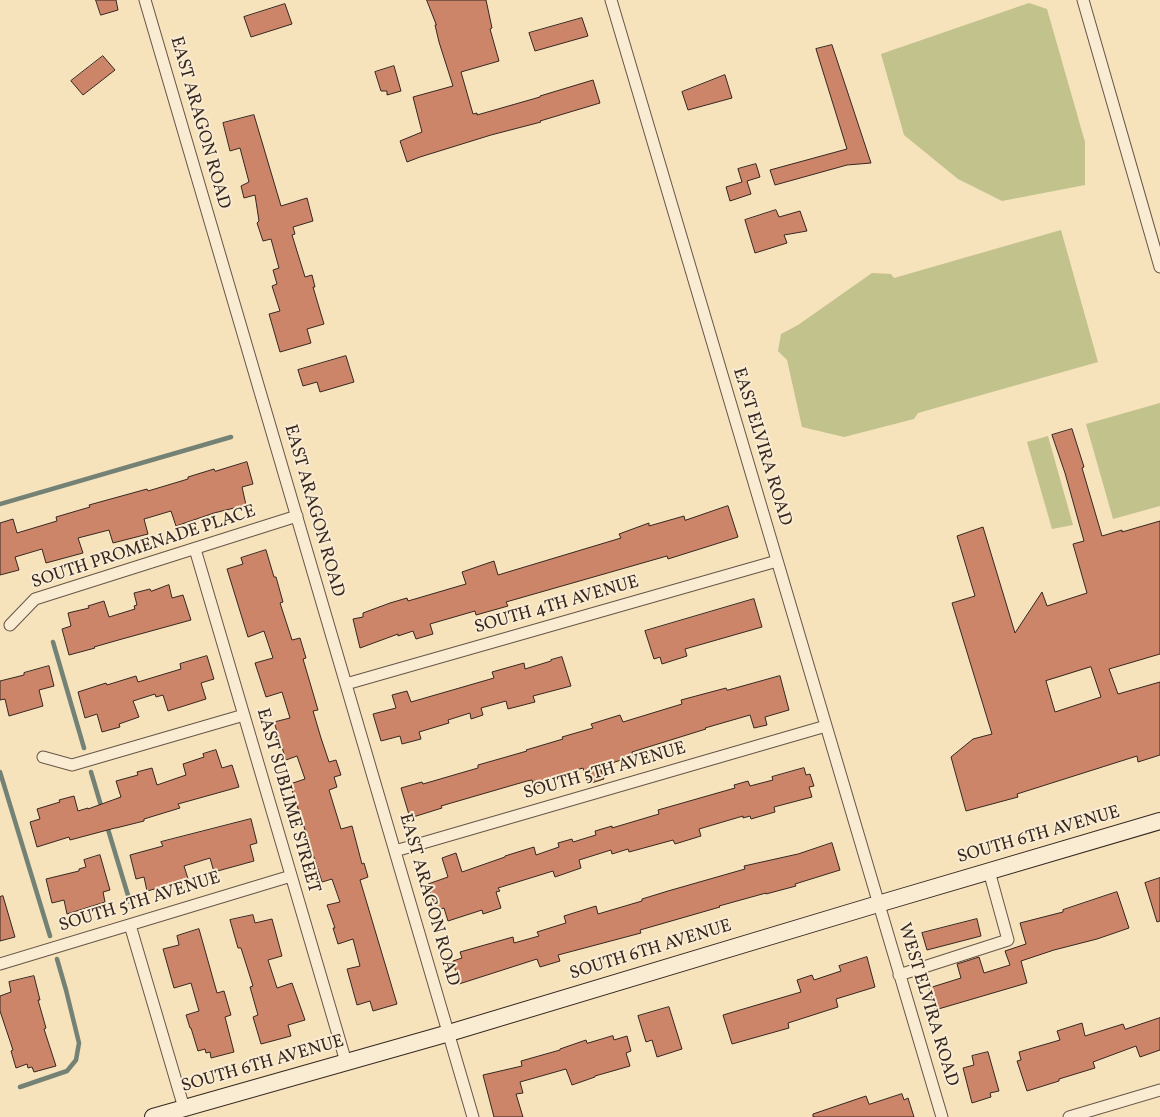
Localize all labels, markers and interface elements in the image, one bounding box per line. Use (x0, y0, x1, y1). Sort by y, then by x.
street label: EAST ARAGON ROAD (164, 34, 234, 212)
street label: EAST ELVIRA ROAD (727, 365, 795, 529)
street label: EAST ARAGON ROAD (278, 422, 348, 600)
street label: SOUTH PROMENADE PLACE (29, 501, 259, 595)
street label: SOUTH 4TH AVENUE (472, 572, 642, 640)
street label: EAST SUBLIME STREET (250, 706, 324, 896)
street label: SOUTH 5TH AVENUE (521, 738, 689, 806)
street label: SOUTH 6TH AVENUE (955, 802, 1123, 870)
street label: EAST ARAGON ROAD (393, 811, 463, 989)
street label: SOUTH 5TH AVENUE (57, 868, 223, 938)
street label: SOUTH 6TH AVENUE (567, 916, 735, 986)
street label: WEST ELVIRA ROAD (892, 921, 962, 1089)
street label: SOUTH 6TH AVENUE (179, 1031, 347, 1099)

